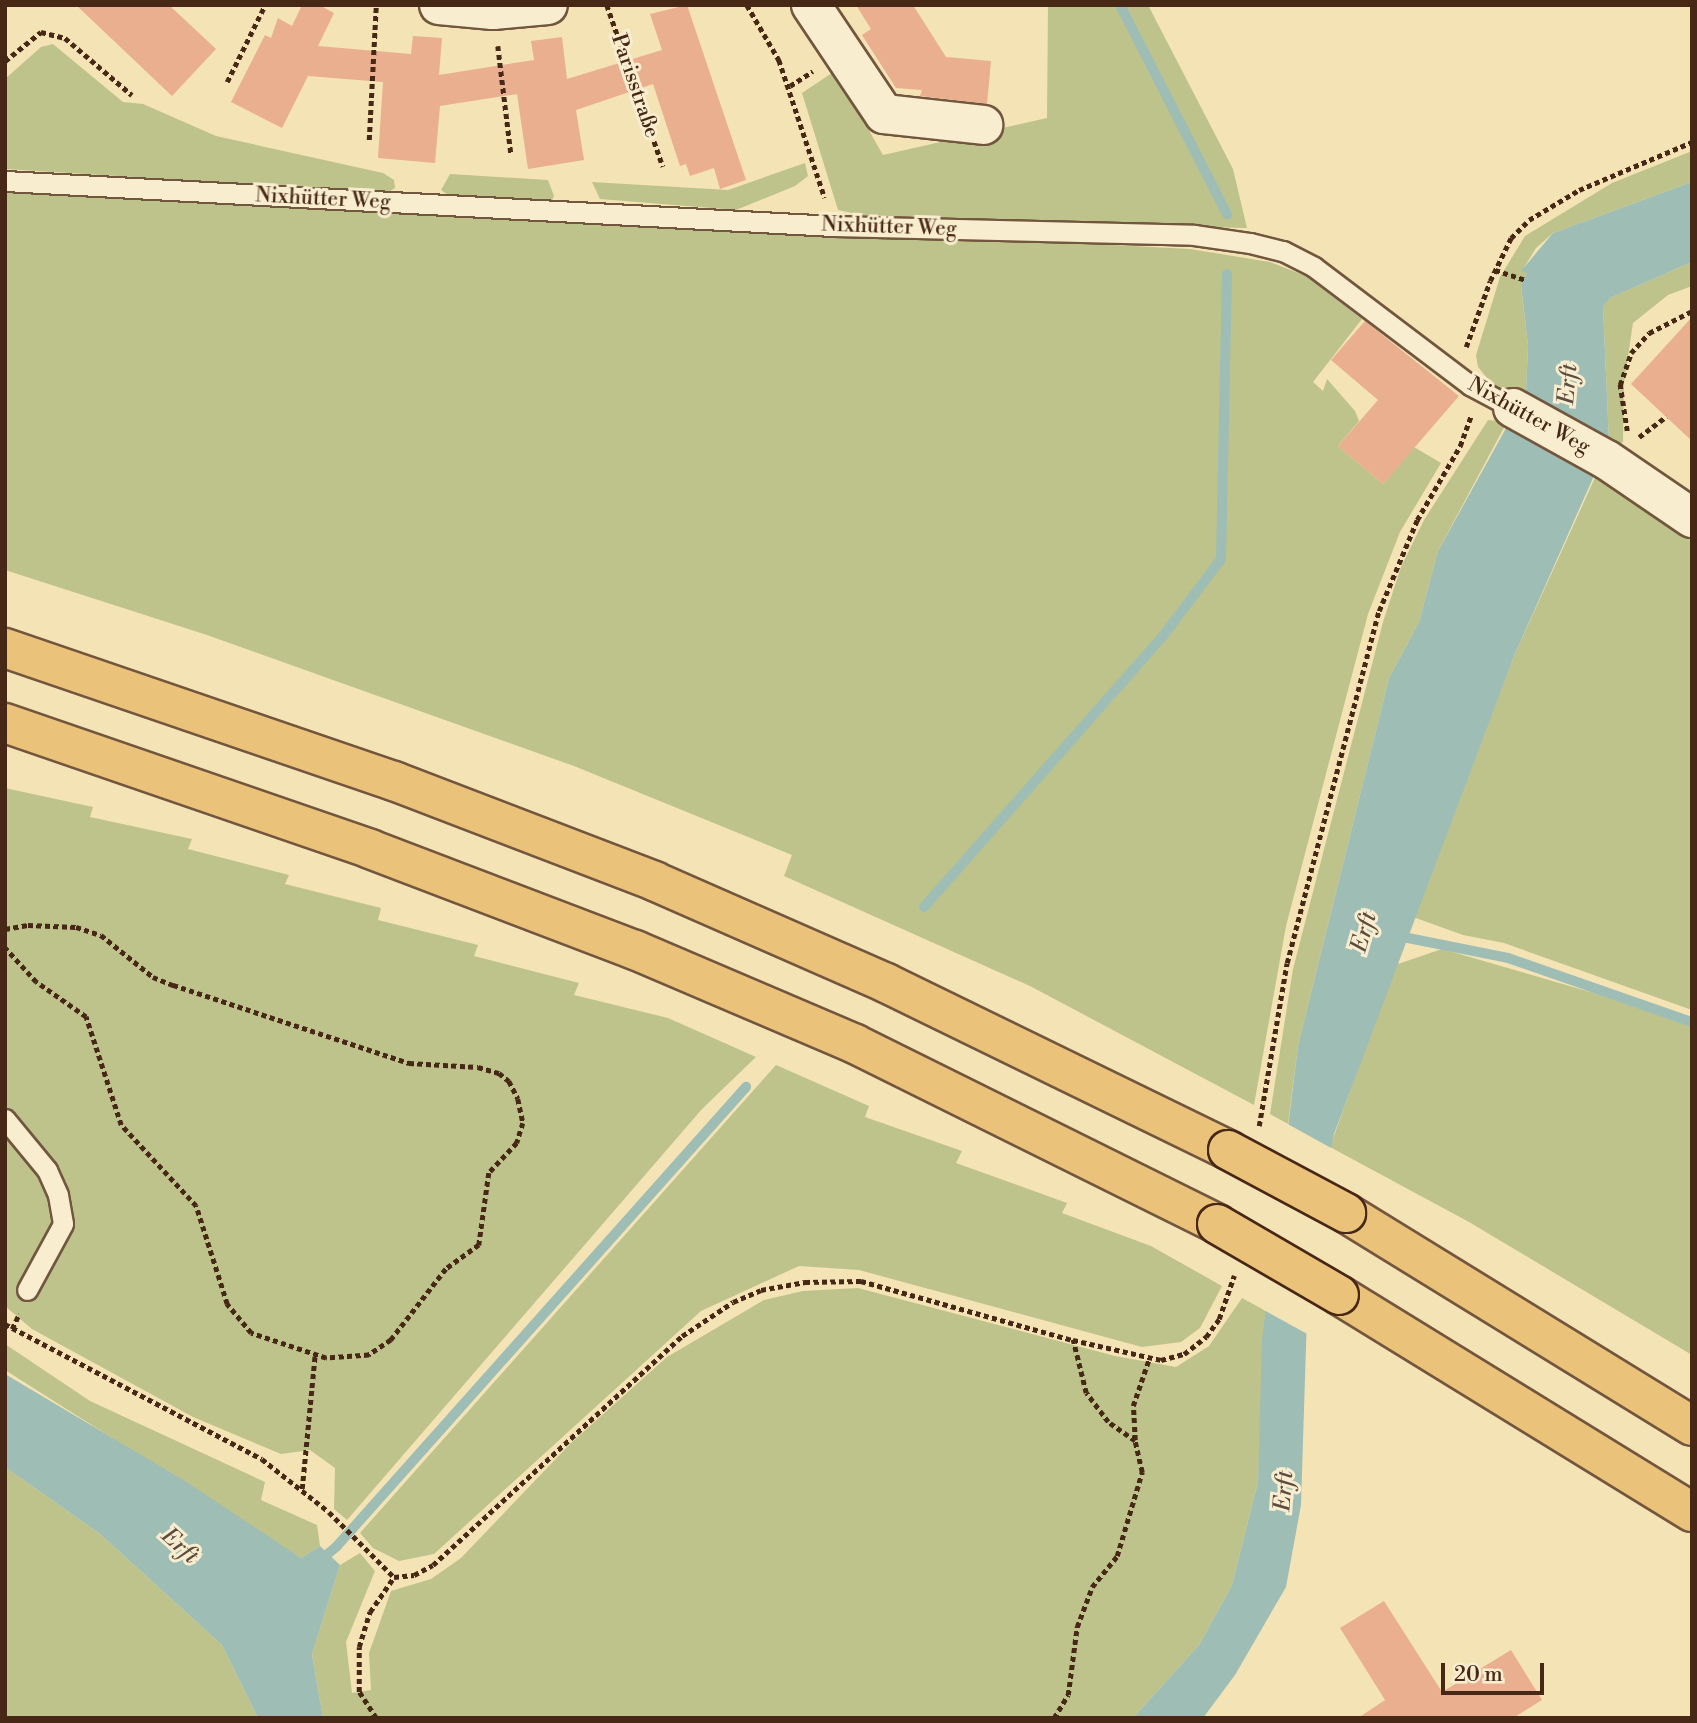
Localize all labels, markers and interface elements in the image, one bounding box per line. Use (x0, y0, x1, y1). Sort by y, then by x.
street label: Parisstraße (605, 31, 665, 141)
street label: Nixhütter Weg (255, 183, 391, 215)
street label: Nixhütter Weg (821, 212, 957, 242)
water label: Erft (1552, 363, 1584, 405)
street label: Nixhütter Weg (1464, 372, 1594, 460)
water label: Erft (1345, 909, 1383, 955)
water label: Erft (1269, 1470, 1299, 1512)
water label: Erft (156, 1522, 204, 1570)
scale bar (1445, 1650, 1548, 1694)
text: 20 m (1454, 1662, 1503, 1688)

